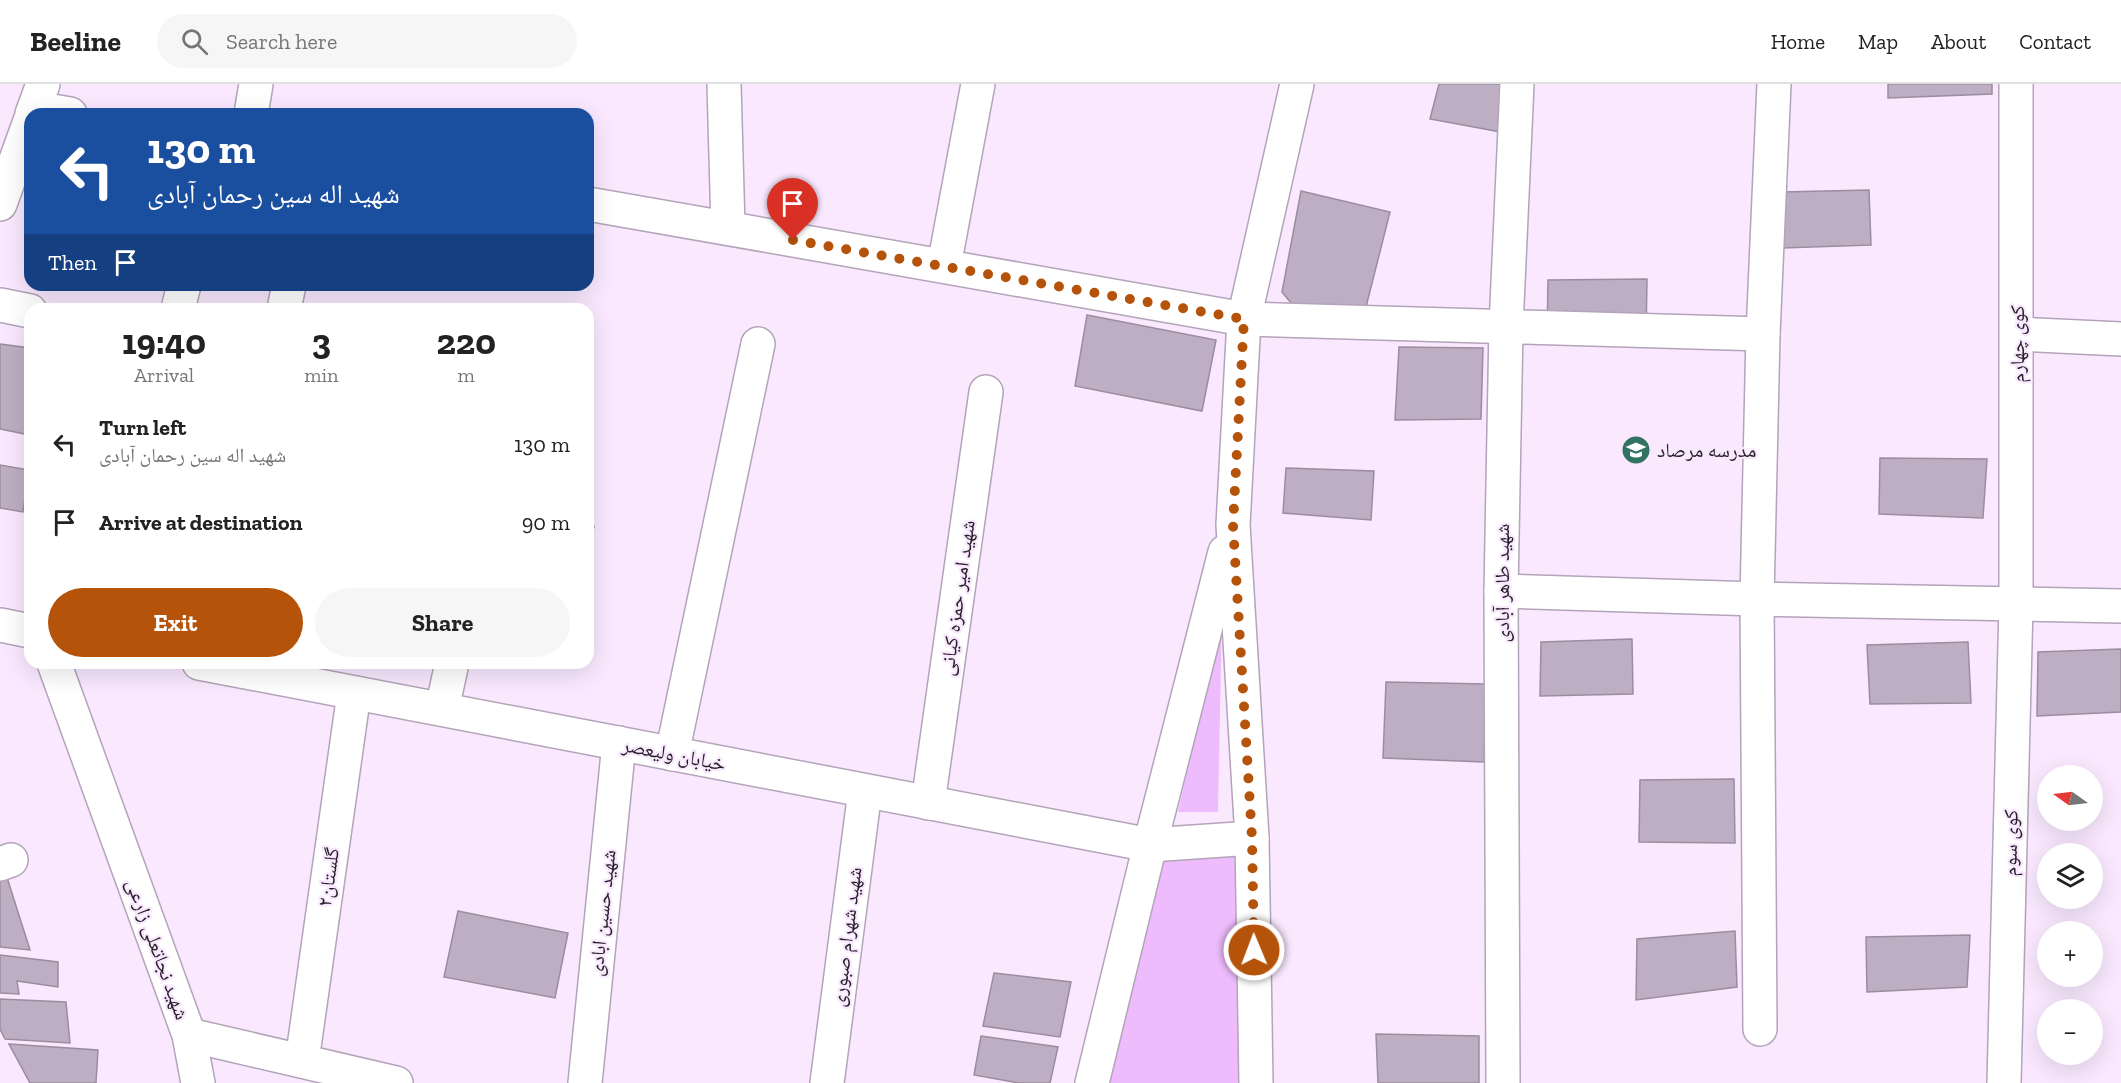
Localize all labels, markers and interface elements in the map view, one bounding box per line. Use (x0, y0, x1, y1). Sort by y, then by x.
search box (157, 14, 577, 68)
text: Beeline (30, 25, 121, 58)
icon: search (178, 25, 211, 58)
text: Search here (226, 28, 337, 55)
text: Home (1771, 29, 1825, 54)
text: Map (1858, 29, 1898, 54)
text: About (1931, 29, 1986, 54)
text: Contact (2019, 29, 2091, 54)
text: 130 m (147, 123, 255, 174)
icon: left (48, 132, 126, 210)
text: شهید اله سین رحمان آبادی (147, 178, 400, 210)
pin (767, 178, 818, 240)
icon: arrive (776, 187, 809, 220)
icon: arrive (109, 246, 142, 279)
text: Then (48, 249, 97, 276)
street label: کوی چهارم (2005, 305, 2031, 383)
text: 19:40 (122, 320, 206, 363)
text: 3 (312, 320, 331, 363)
text: 220 (437, 320, 496, 363)
text: Arrival (134, 363, 194, 387)
text: min (304, 363, 338, 387)
text: m (458, 363, 475, 387)
text: Turn left (99, 414, 186, 441)
icon: left (48, 428, 81, 461)
text: 130 m (514, 431, 570, 458)
school or university icon: مدرسه مرصاد (1620, 434, 1652, 466)
place label: مدرسه مرصاد (1657, 438, 1756, 462)
text: شهید اله سین رحمان آبادی (99, 443, 286, 467)
icon: arrive (48, 506, 81, 539)
text: Arrive at destination (99, 509, 302, 536)
text: 90 m (522, 509, 570, 536)
street label: شهید امیر حمزه کیانی (934, 518, 980, 678)
street label: شهید طاهر آبادی (1490, 524, 1514, 643)
button: Exit (48, 588, 303, 657)
button: Share (315, 588, 570, 657)
street label: خیابان ولیعصر (619, 732, 728, 776)
north arrow (2037, 765, 2103, 831)
map controls (2037, 765, 2103, 1065)
street label: کوی سوم (1997, 809, 2025, 877)
button: layers (2037, 843, 2103, 909)
street label: گلستان۲ (312, 846, 344, 908)
street label: شهید حسین ابادی (583, 848, 621, 978)
street label: شهید شهرام صبوری (826, 866, 868, 1009)
street label: شهید نجاتعلی زارعی (121, 875, 195, 1023)
position arrow (1222, 918, 1286, 982)
button: + (2037, 921, 2103, 987)
button: − (2037, 999, 2103, 1065)

